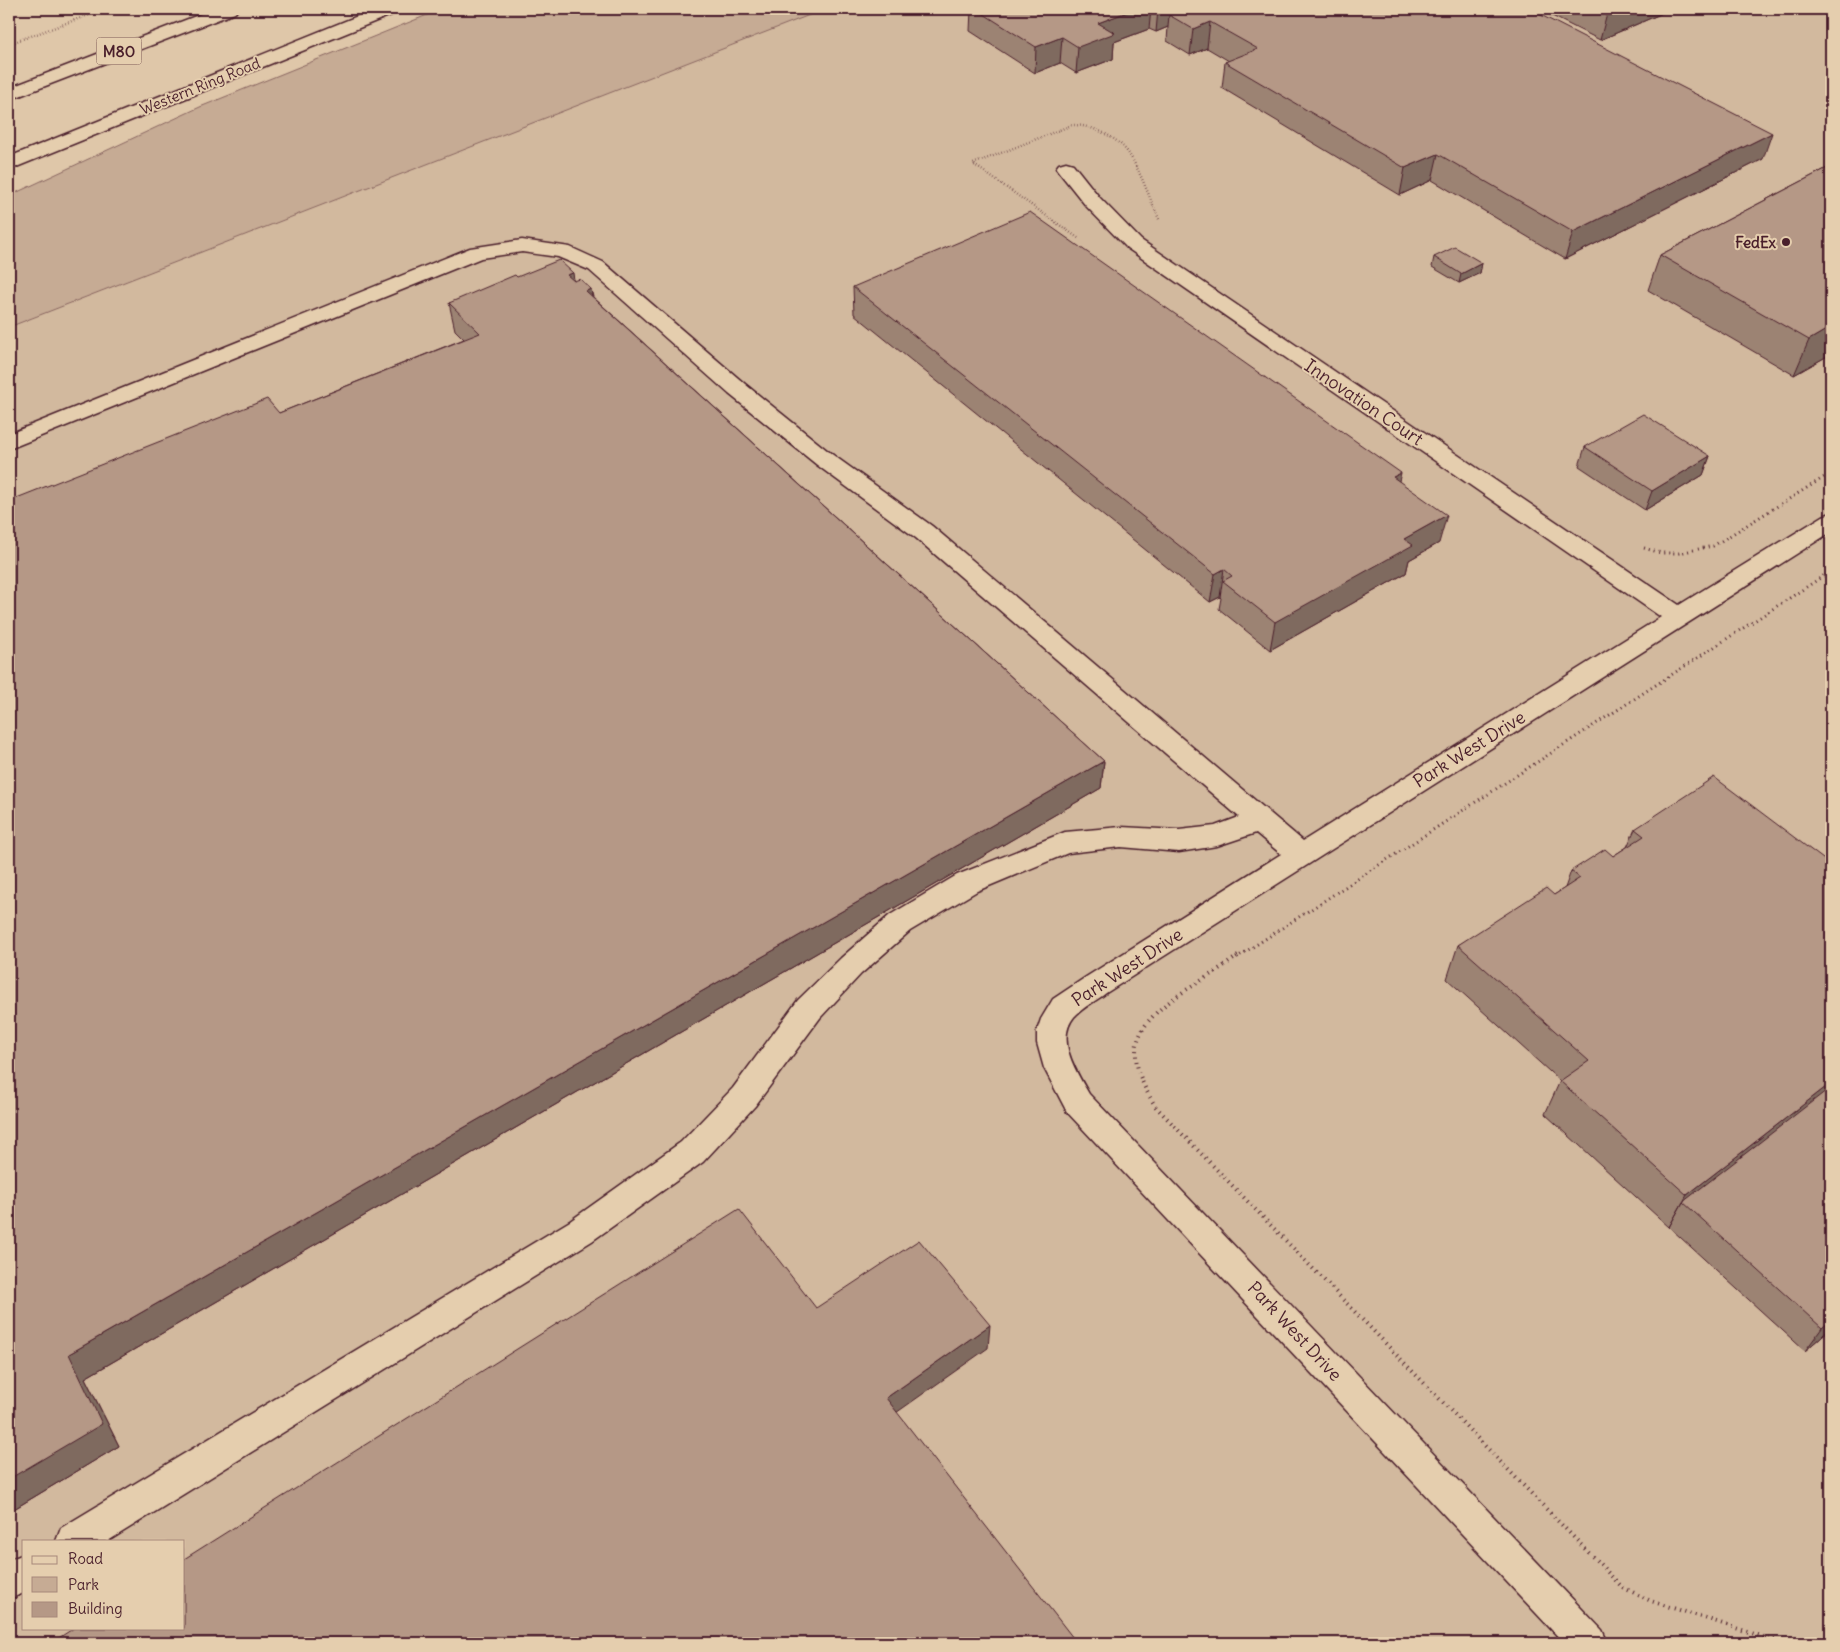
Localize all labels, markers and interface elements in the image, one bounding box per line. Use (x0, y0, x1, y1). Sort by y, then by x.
road number: M80 (96, 37, 142, 64)
street label: Western Ring Road (137, 53, 263, 119)
place label: FedEx (1735, 233, 1777, 252)
marker: FedEx (1780, 236, 1792, 248)
street label: Innovation Court (1300, 354, 1428, 450)
street label: Park West Drive (1409, 705, 1529, 793)
street label: Park West Drive (1067, 923, 1187, 1011)
street label: Park West Drive (1243, 1276, 1347, 1386)
legend (22, 1540, 185, 1630)
text: Road (68, 1549, 103, 1568)
text: Park (68, 1575, 99, 1594)
text: Building (68, 1599, 123, 1618)

